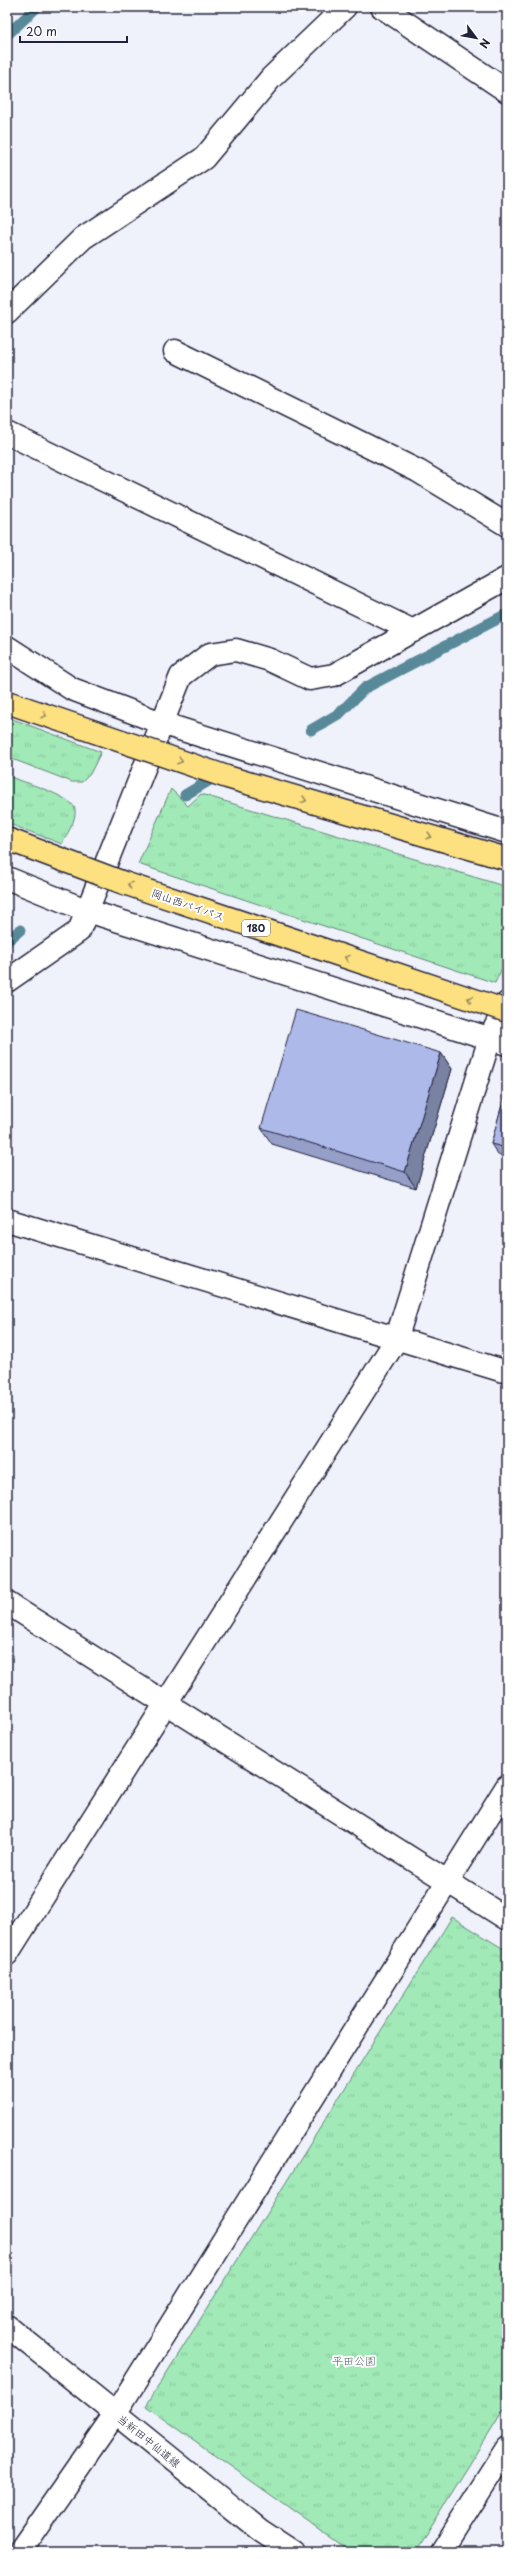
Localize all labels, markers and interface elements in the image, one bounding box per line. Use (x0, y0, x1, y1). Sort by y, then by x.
scale bar (20, 18, 127, 44)
north arrow (456, 18, 496, 58)
text: 20 m (26, 22, 57, 40)
text: N (475, 35, 494, 52)
one-way arrow (40, 710, 47, 718)
one-way arrow (177, 756, 184, 765)
one-way arrow (301, 795, 308, 804)
one-way arrow (425, 831, 432, 840)
one-way arrow (127, 882, 134, 890)
street label: 岡山西バイパス (149, 884, 227, 925)
road number: 180 (242, 920, 270, 936)
one-way arrow (343, 954, 350, 963)
one-way arrow (467, 995, 474, 1004)
park label: 平田公園 (332, 2352, 376, 2369)
street label: 当新田中仙道線 (114, 2410, 185, 2471)

